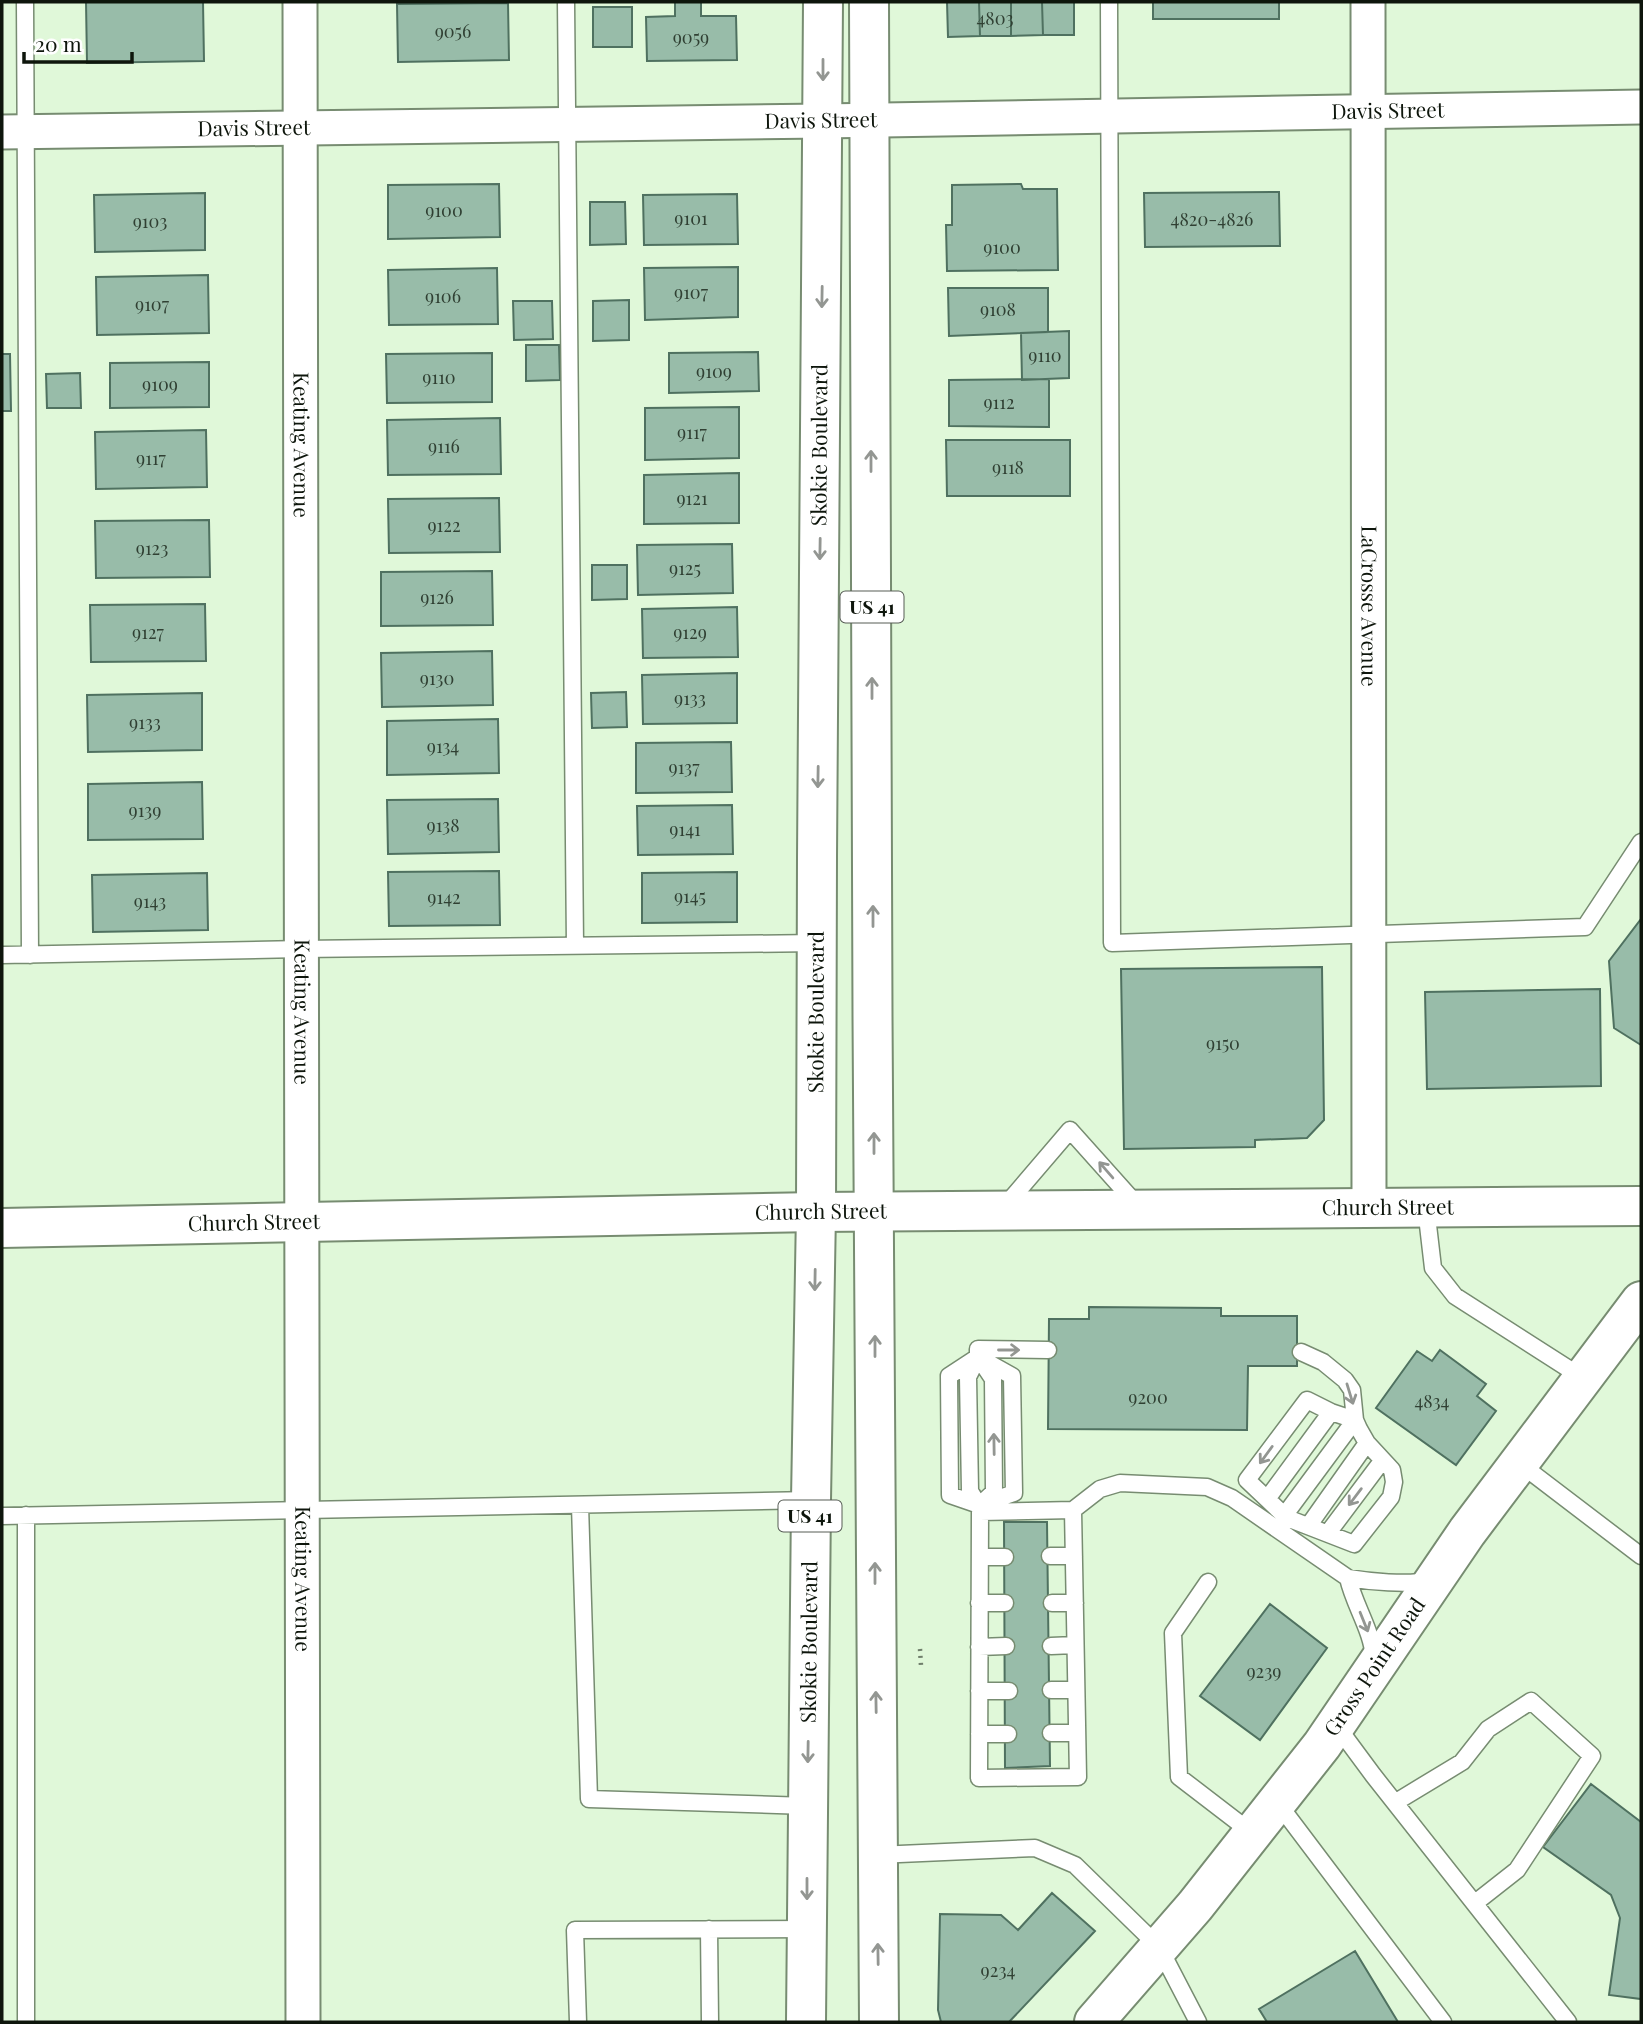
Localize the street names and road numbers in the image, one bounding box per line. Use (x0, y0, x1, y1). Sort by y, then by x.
street label: Davis Street (1331, 94, 1445, 124)
street label: Davis Street (764, 104, 878, 134)
street label: Davis Street (197, 112, 311, 141)
street label: Skokie Boulevard (803, 364, 832, 526)
street label: Keating Avenue (289, 372, 317, 518)
street label: LaCrosse Avenue (1356, 525, 1385, 687)
road number: US 41 (840, 592, 903, 622)
street label: Skokie Boulevard (800, 931, 829, 1093)
street label: Keating Avenue (289, 939, 318, 1085)
street label: Church Street (1322, 1191, 1455, 1220)
street label: Church Street (754, 1195, 888, 1225)
street label: Church Street (188, 1206, 321, 1236)
road number: US 41 (778, 1500, 842, 1532)
street label: Keating Avenue (290, 1506, 318, 1652)
street label: Skokie Boulevard (793, 1561, 822, 1723)
street label: Gross Point Road (1316, 1591, 1430, 1741)

